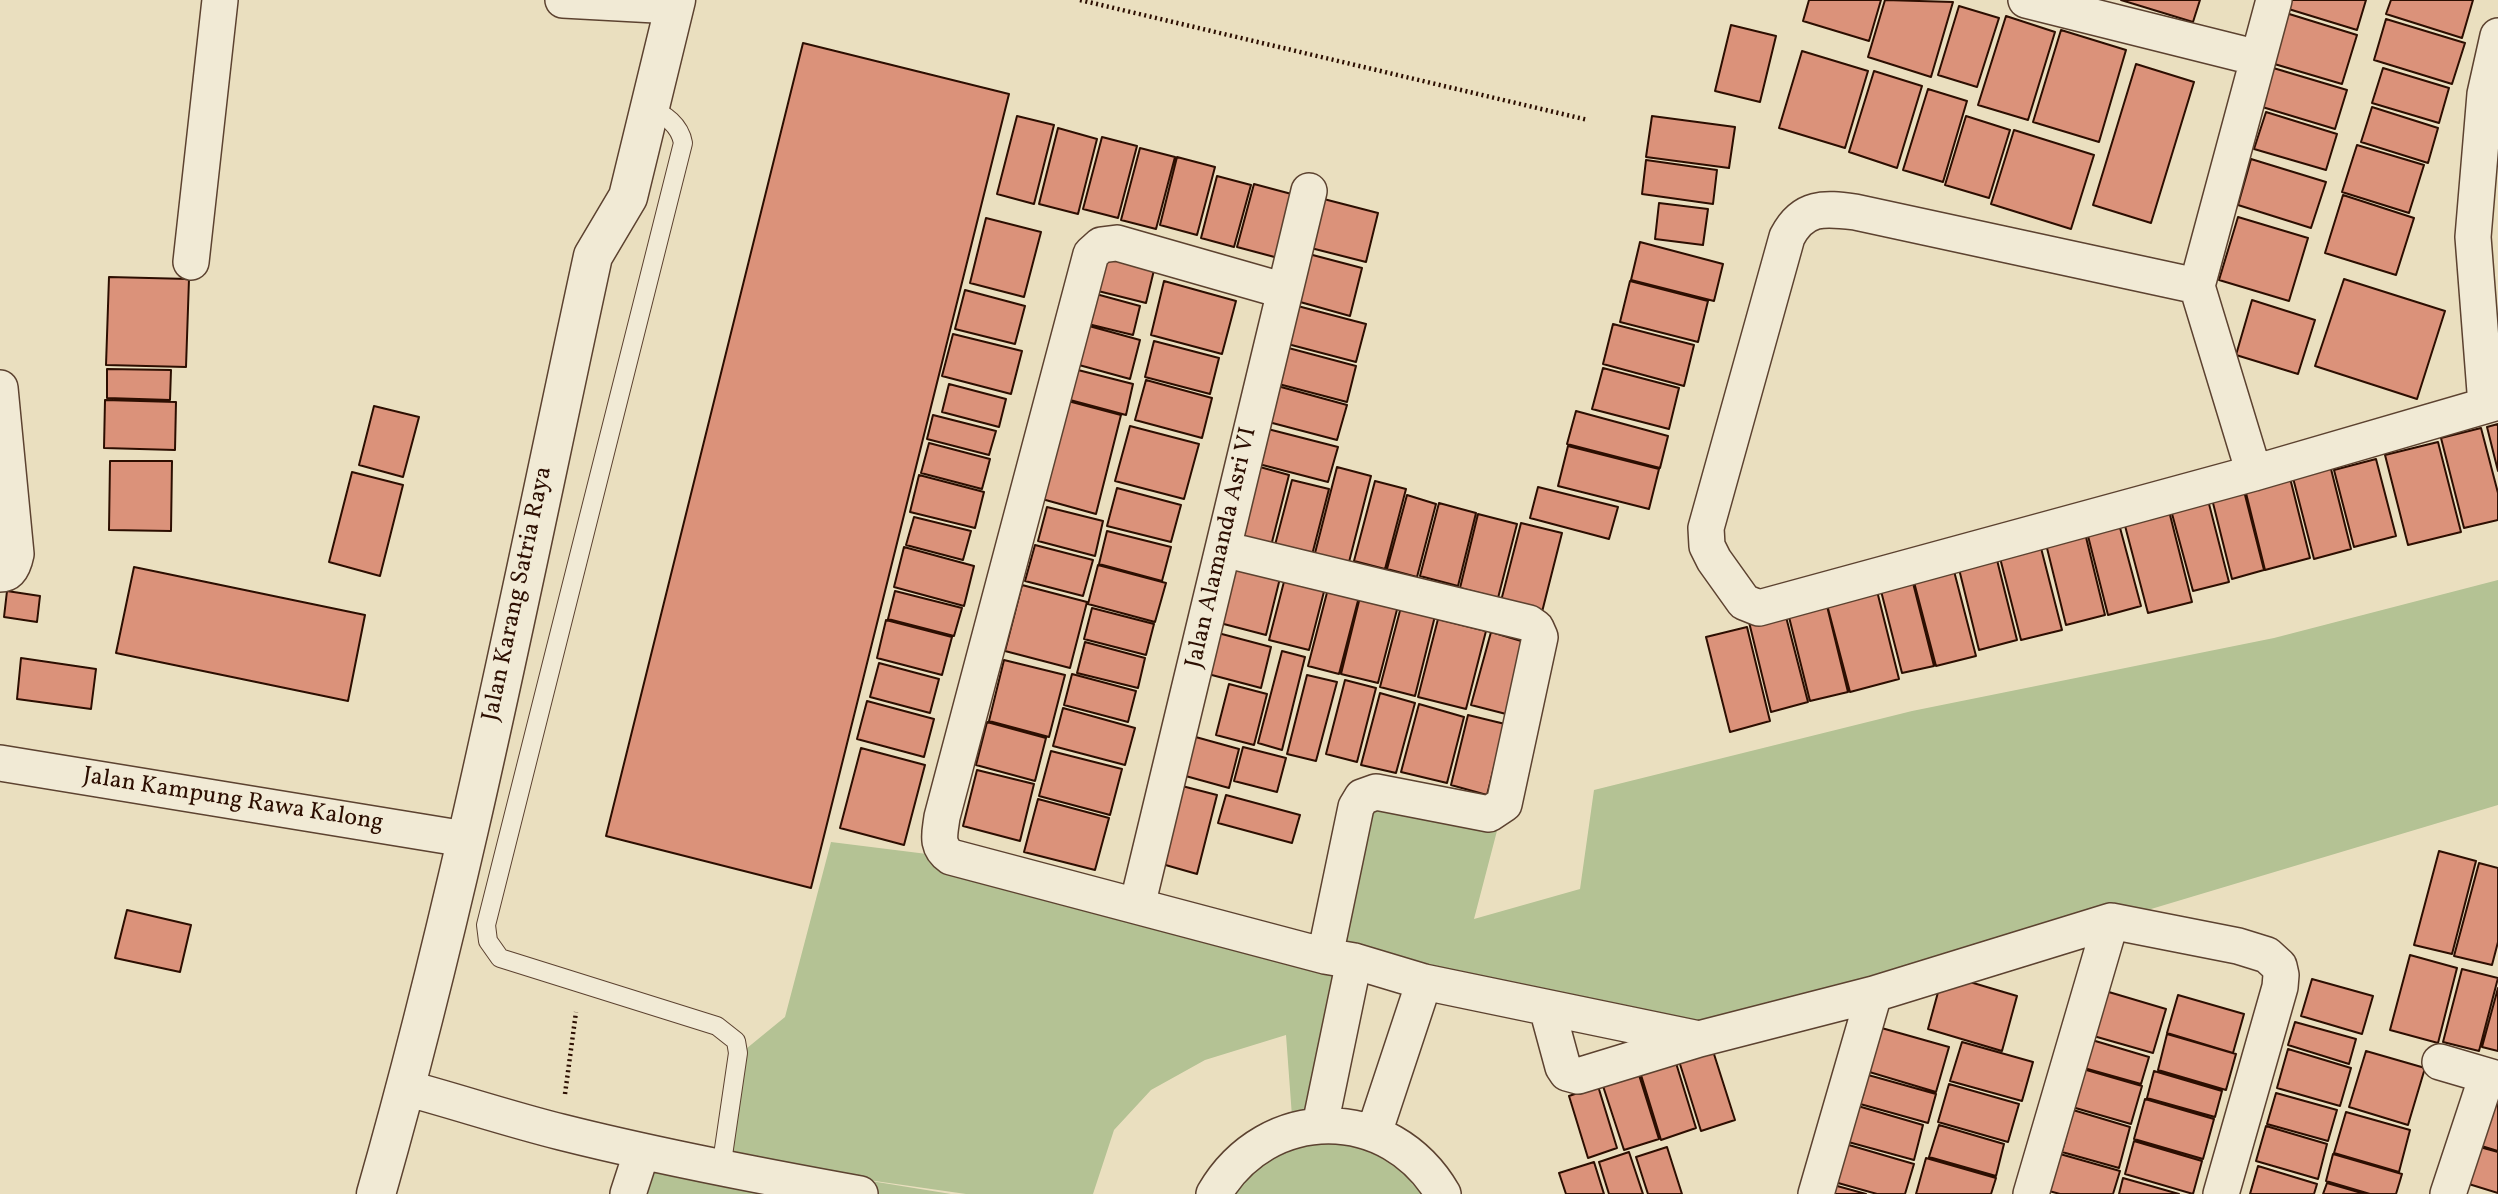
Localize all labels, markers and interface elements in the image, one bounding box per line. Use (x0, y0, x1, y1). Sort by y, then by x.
street label: Jalan Alamanda Asri VI (1181, 425, 1265, 671)
street label: Jalan Karang Satria Raya (478, 464, 560, 724)
street label: Jalan Kampung Rawa Kalong (81, 763, 385, 839)

